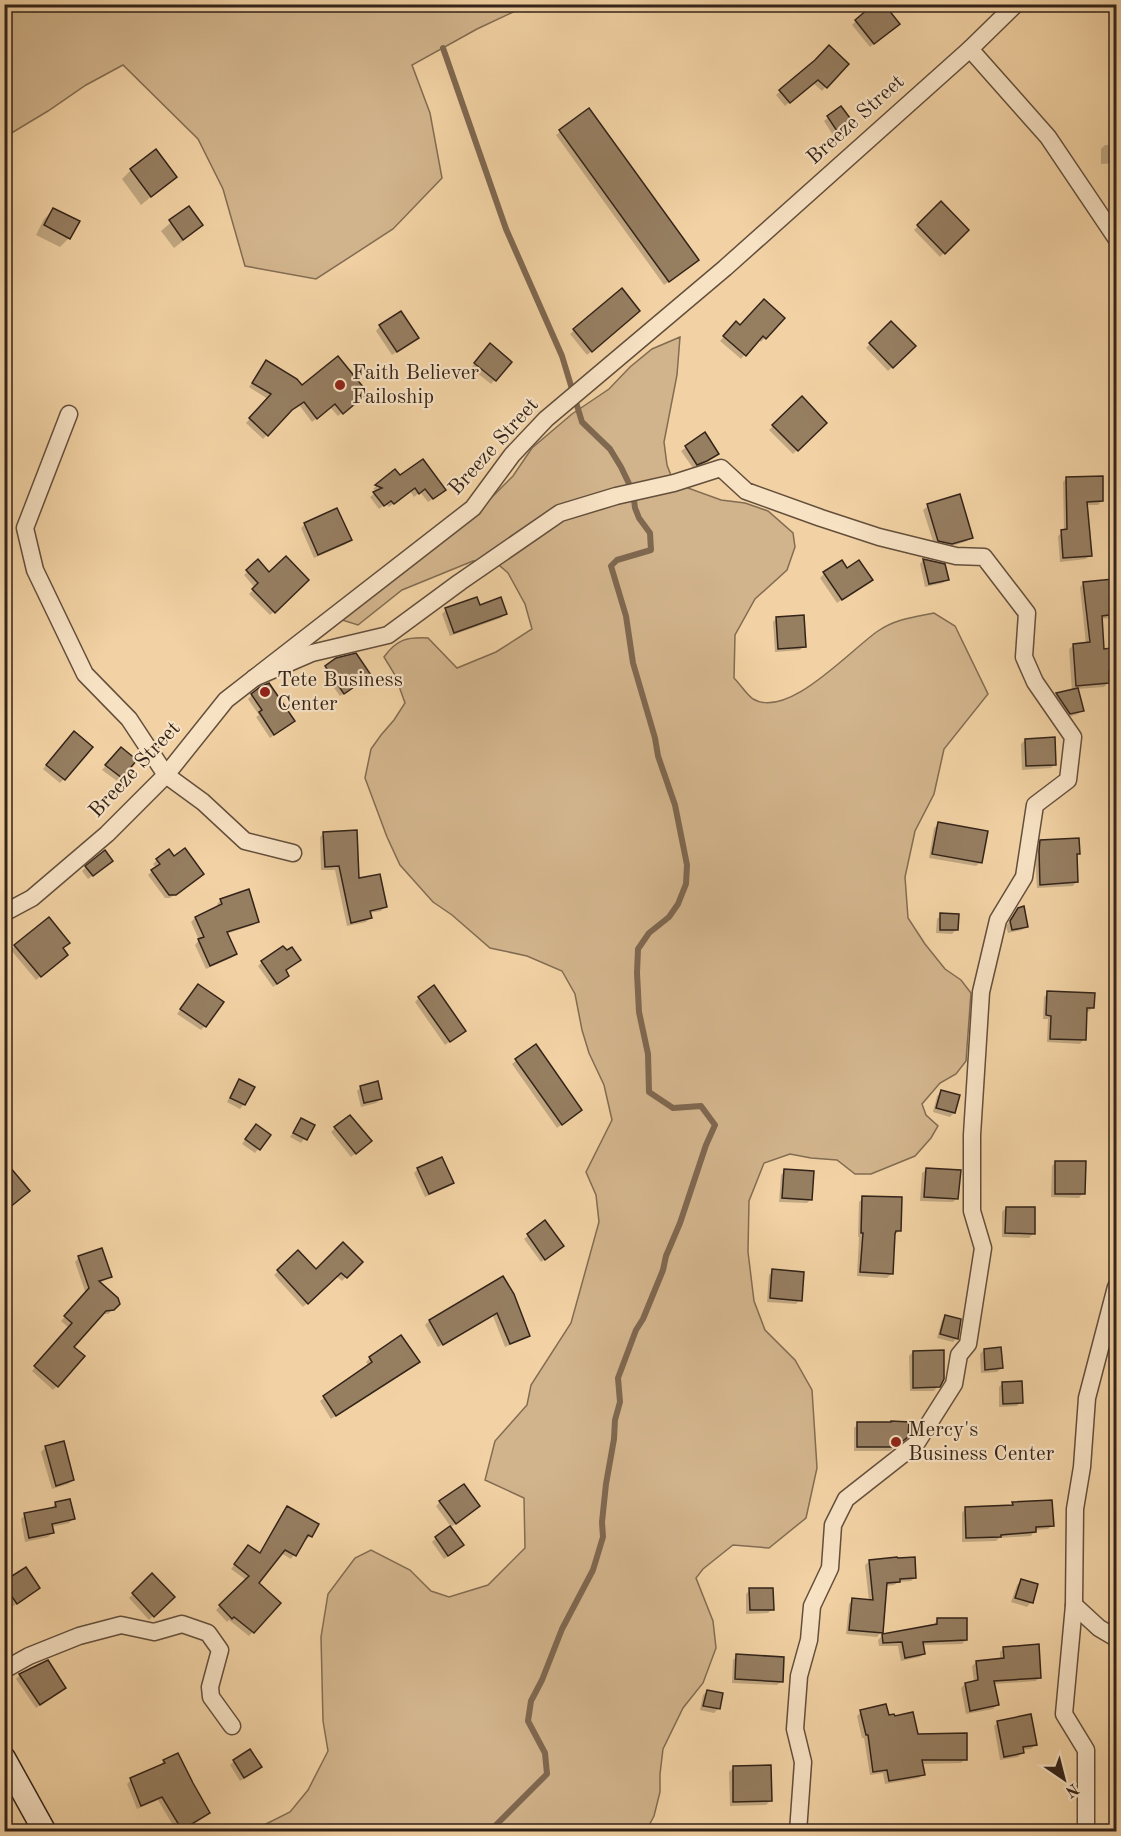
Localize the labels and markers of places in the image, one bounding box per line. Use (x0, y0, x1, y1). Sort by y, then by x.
place label: Faith Believer Failoship (352, 363, 479, 408)
marker: Faith Believer Failoship (333, 378, 347, 392)
place label: Tete Business Center (277, 670, 403, 715)
marker: Tete Business Center (258, 685, 272, 699)
place label: Mercy's Business Center (908, 1420, 1055, 1465)
marker: Mercy's Business Center (889, 1435, 903, 1449)

